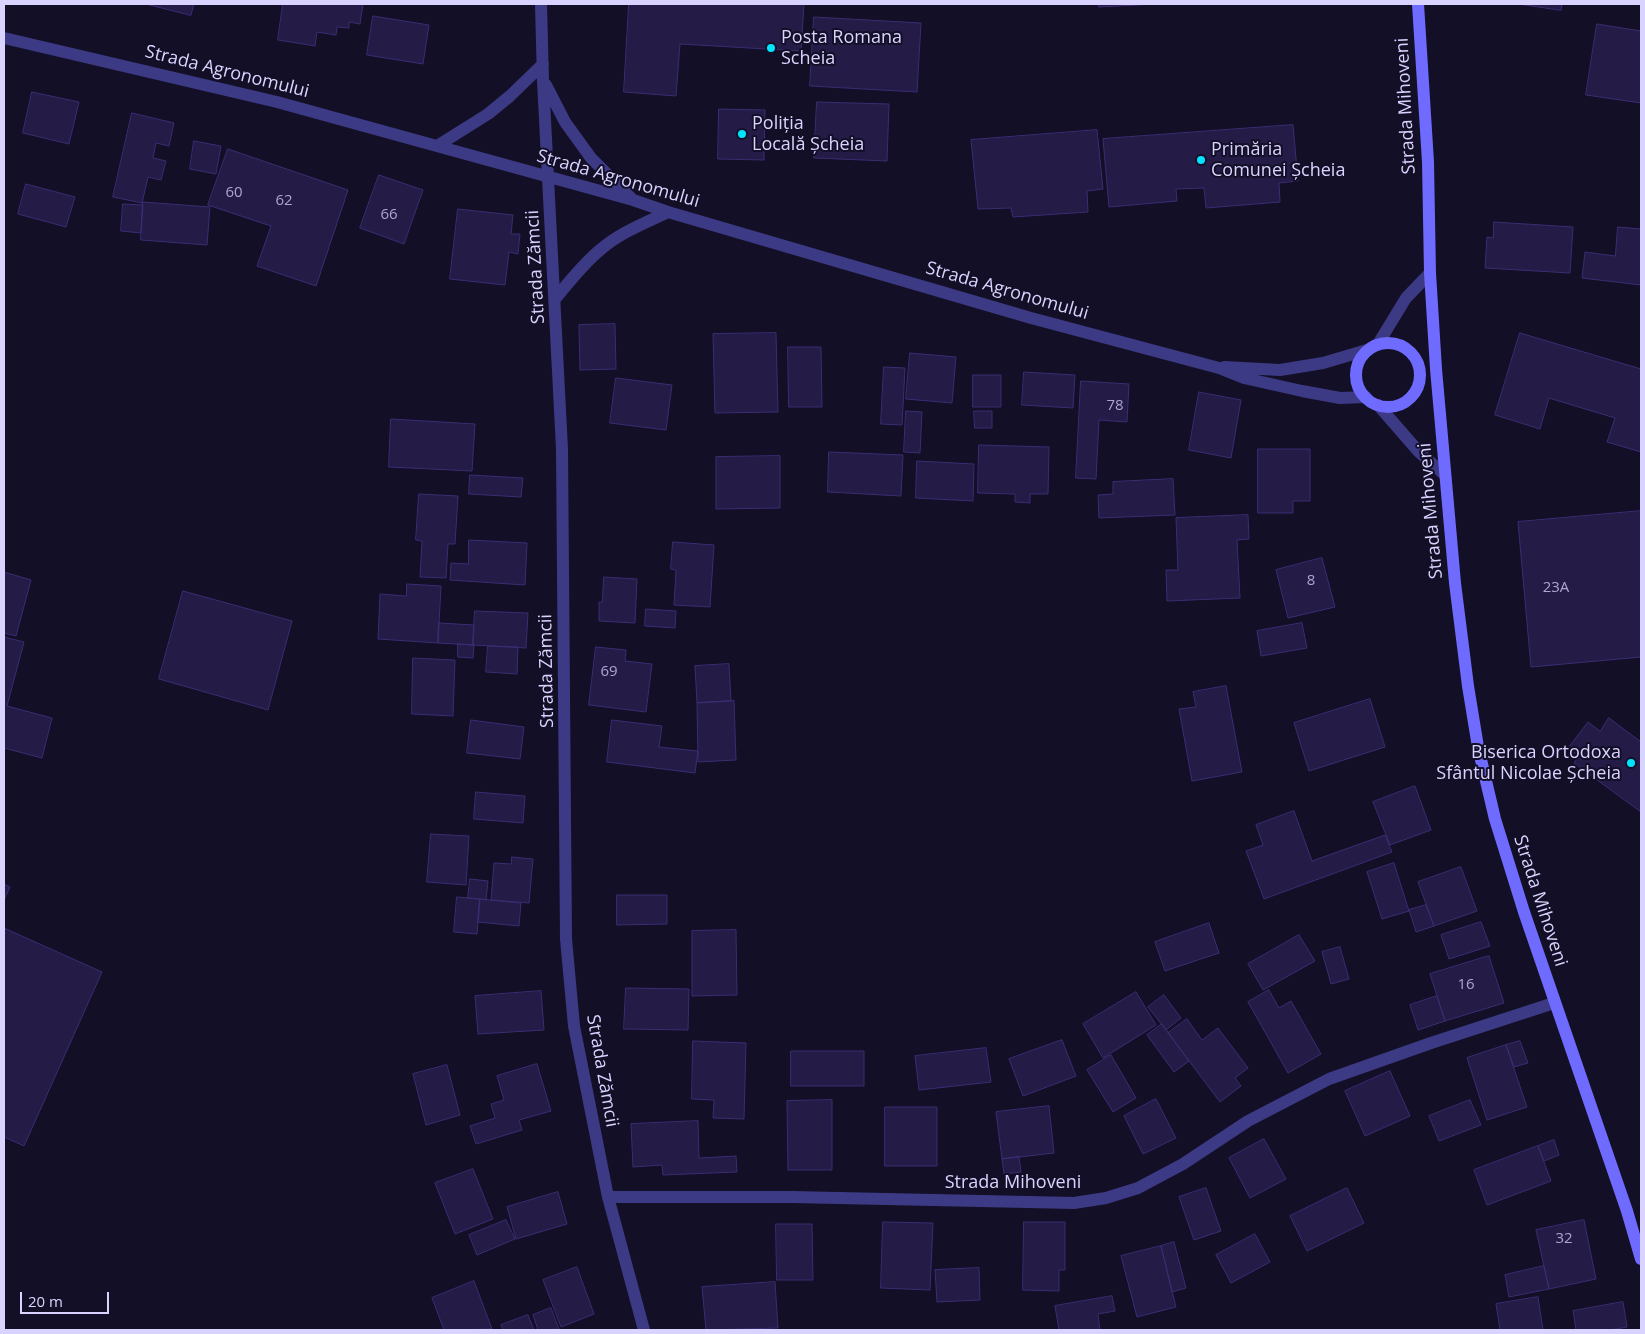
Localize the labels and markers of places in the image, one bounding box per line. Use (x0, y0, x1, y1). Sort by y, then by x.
place label: Posta Romana Scheia (781, 27, 902, 70)
marker: Posta Romana Scheia (765, 42, 777, 54)
place label: Poliția Locală Șcheia (752, 113, 864, 156)
marker: Poliția Locală Șcheia (736, 128, 748, 140)
place label: Primăria Comunei Șcheia (1211, 139, 1345, 182)
marker: Primăria Comunei Șcheia (1195, 154, 1207, 166)
place label: Biserica Ortodoxa Sfântul Nicolae Șcheia (1436, 742, 1621, 784)
marker: Biserica Ortodoxa Sfântul Nicolae Șcheia (1625, 757, 1637, 769)

